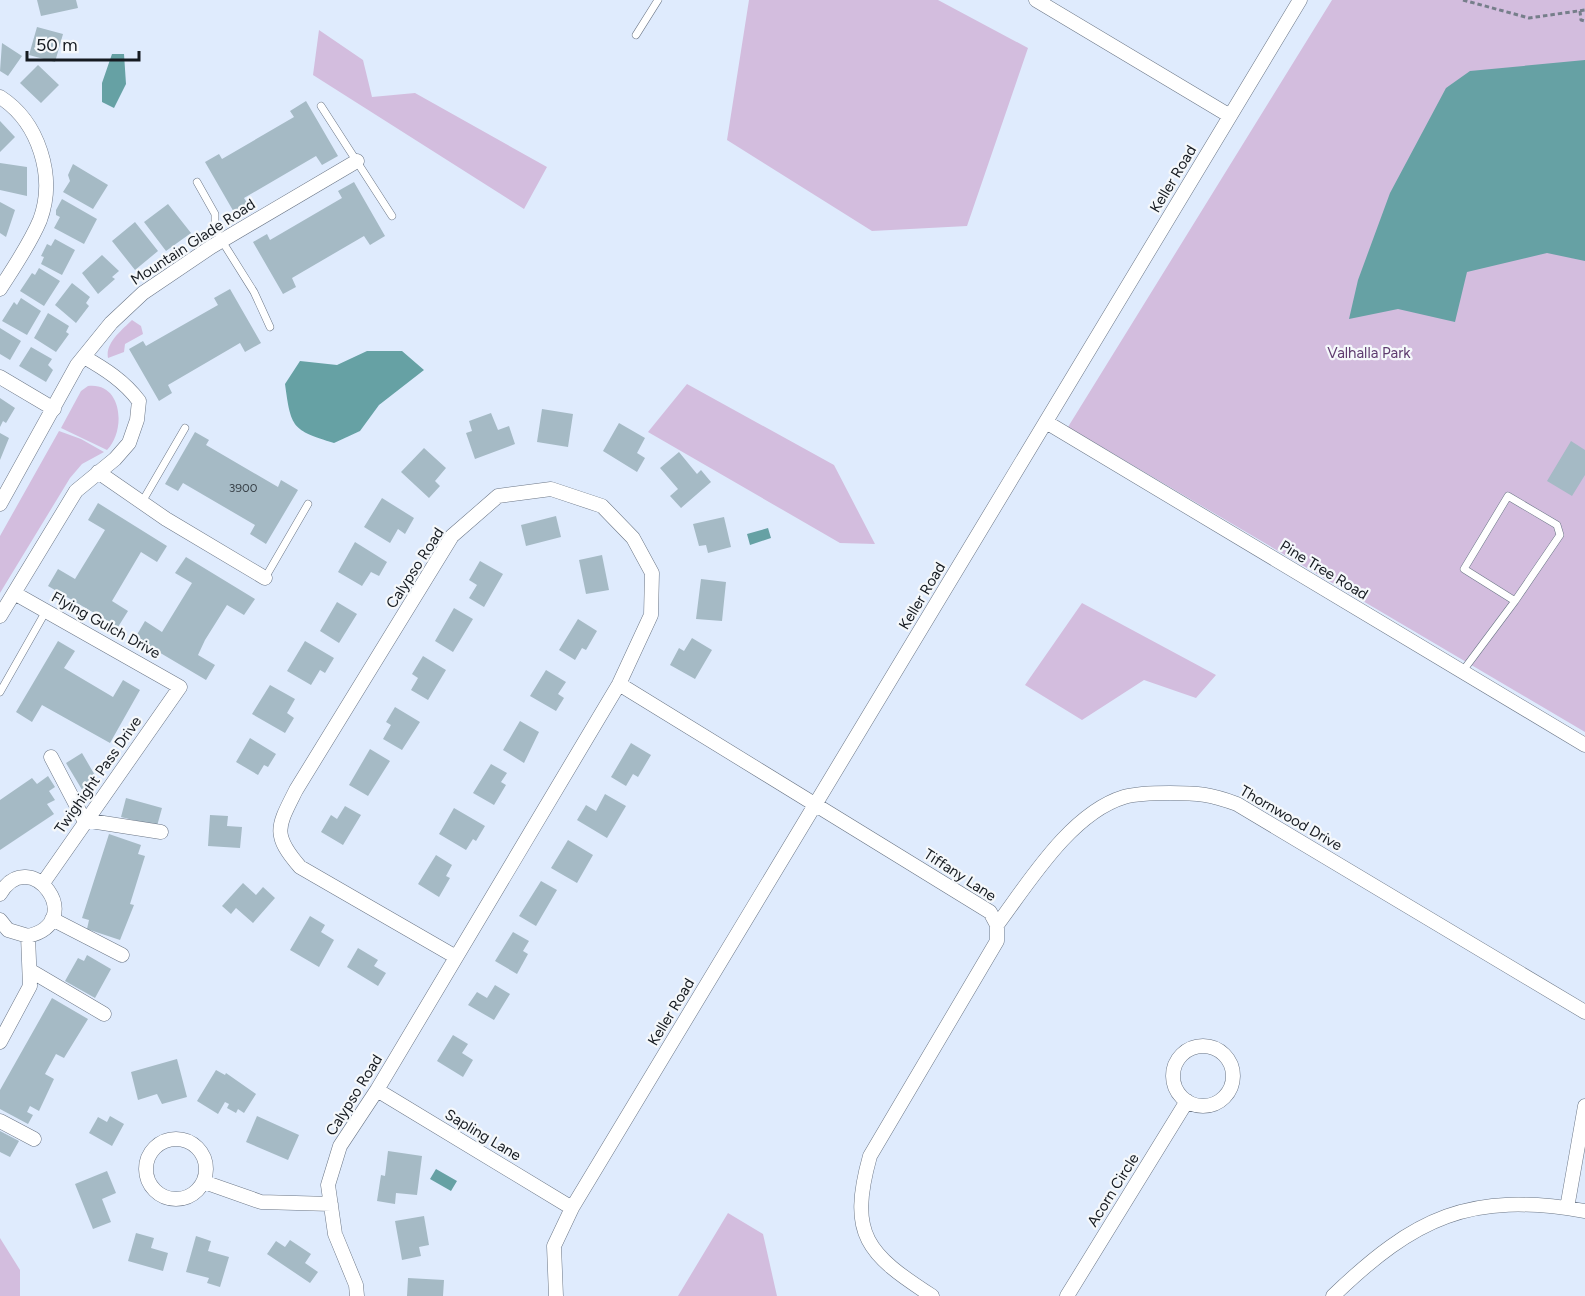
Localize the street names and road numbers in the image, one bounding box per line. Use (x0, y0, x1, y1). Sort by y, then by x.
street label: Keller Road (1146, 142, 1200, 216)
street label: Mountain Glade Road (127, 195, 259, 289)
street label: Calypso Road (382, 524, 448, 612)
street label: Pine Tree Road (1277, 537, 1371, 603)
street label: Keller Road (895, 559, 949, 633)
street label: Flying Gulch Drive (48, 588, 164, 662)
street label: Twighight Pass Drive (51, 713, 145, 837)
street label: Thornwood Drive (1237, 781, 1345, 855)
street label: Tiffany Lane (921, 845, 999, 905)
street label: Keller Road (644, 975, 698, 1049)
street label: Calypso Road (322, 1051, 386, 1139)
street label: Sapling Lane (442, 1105, 524, 1165)
street label: Acorn Circle (1083, 1150, 1143, 1230)

